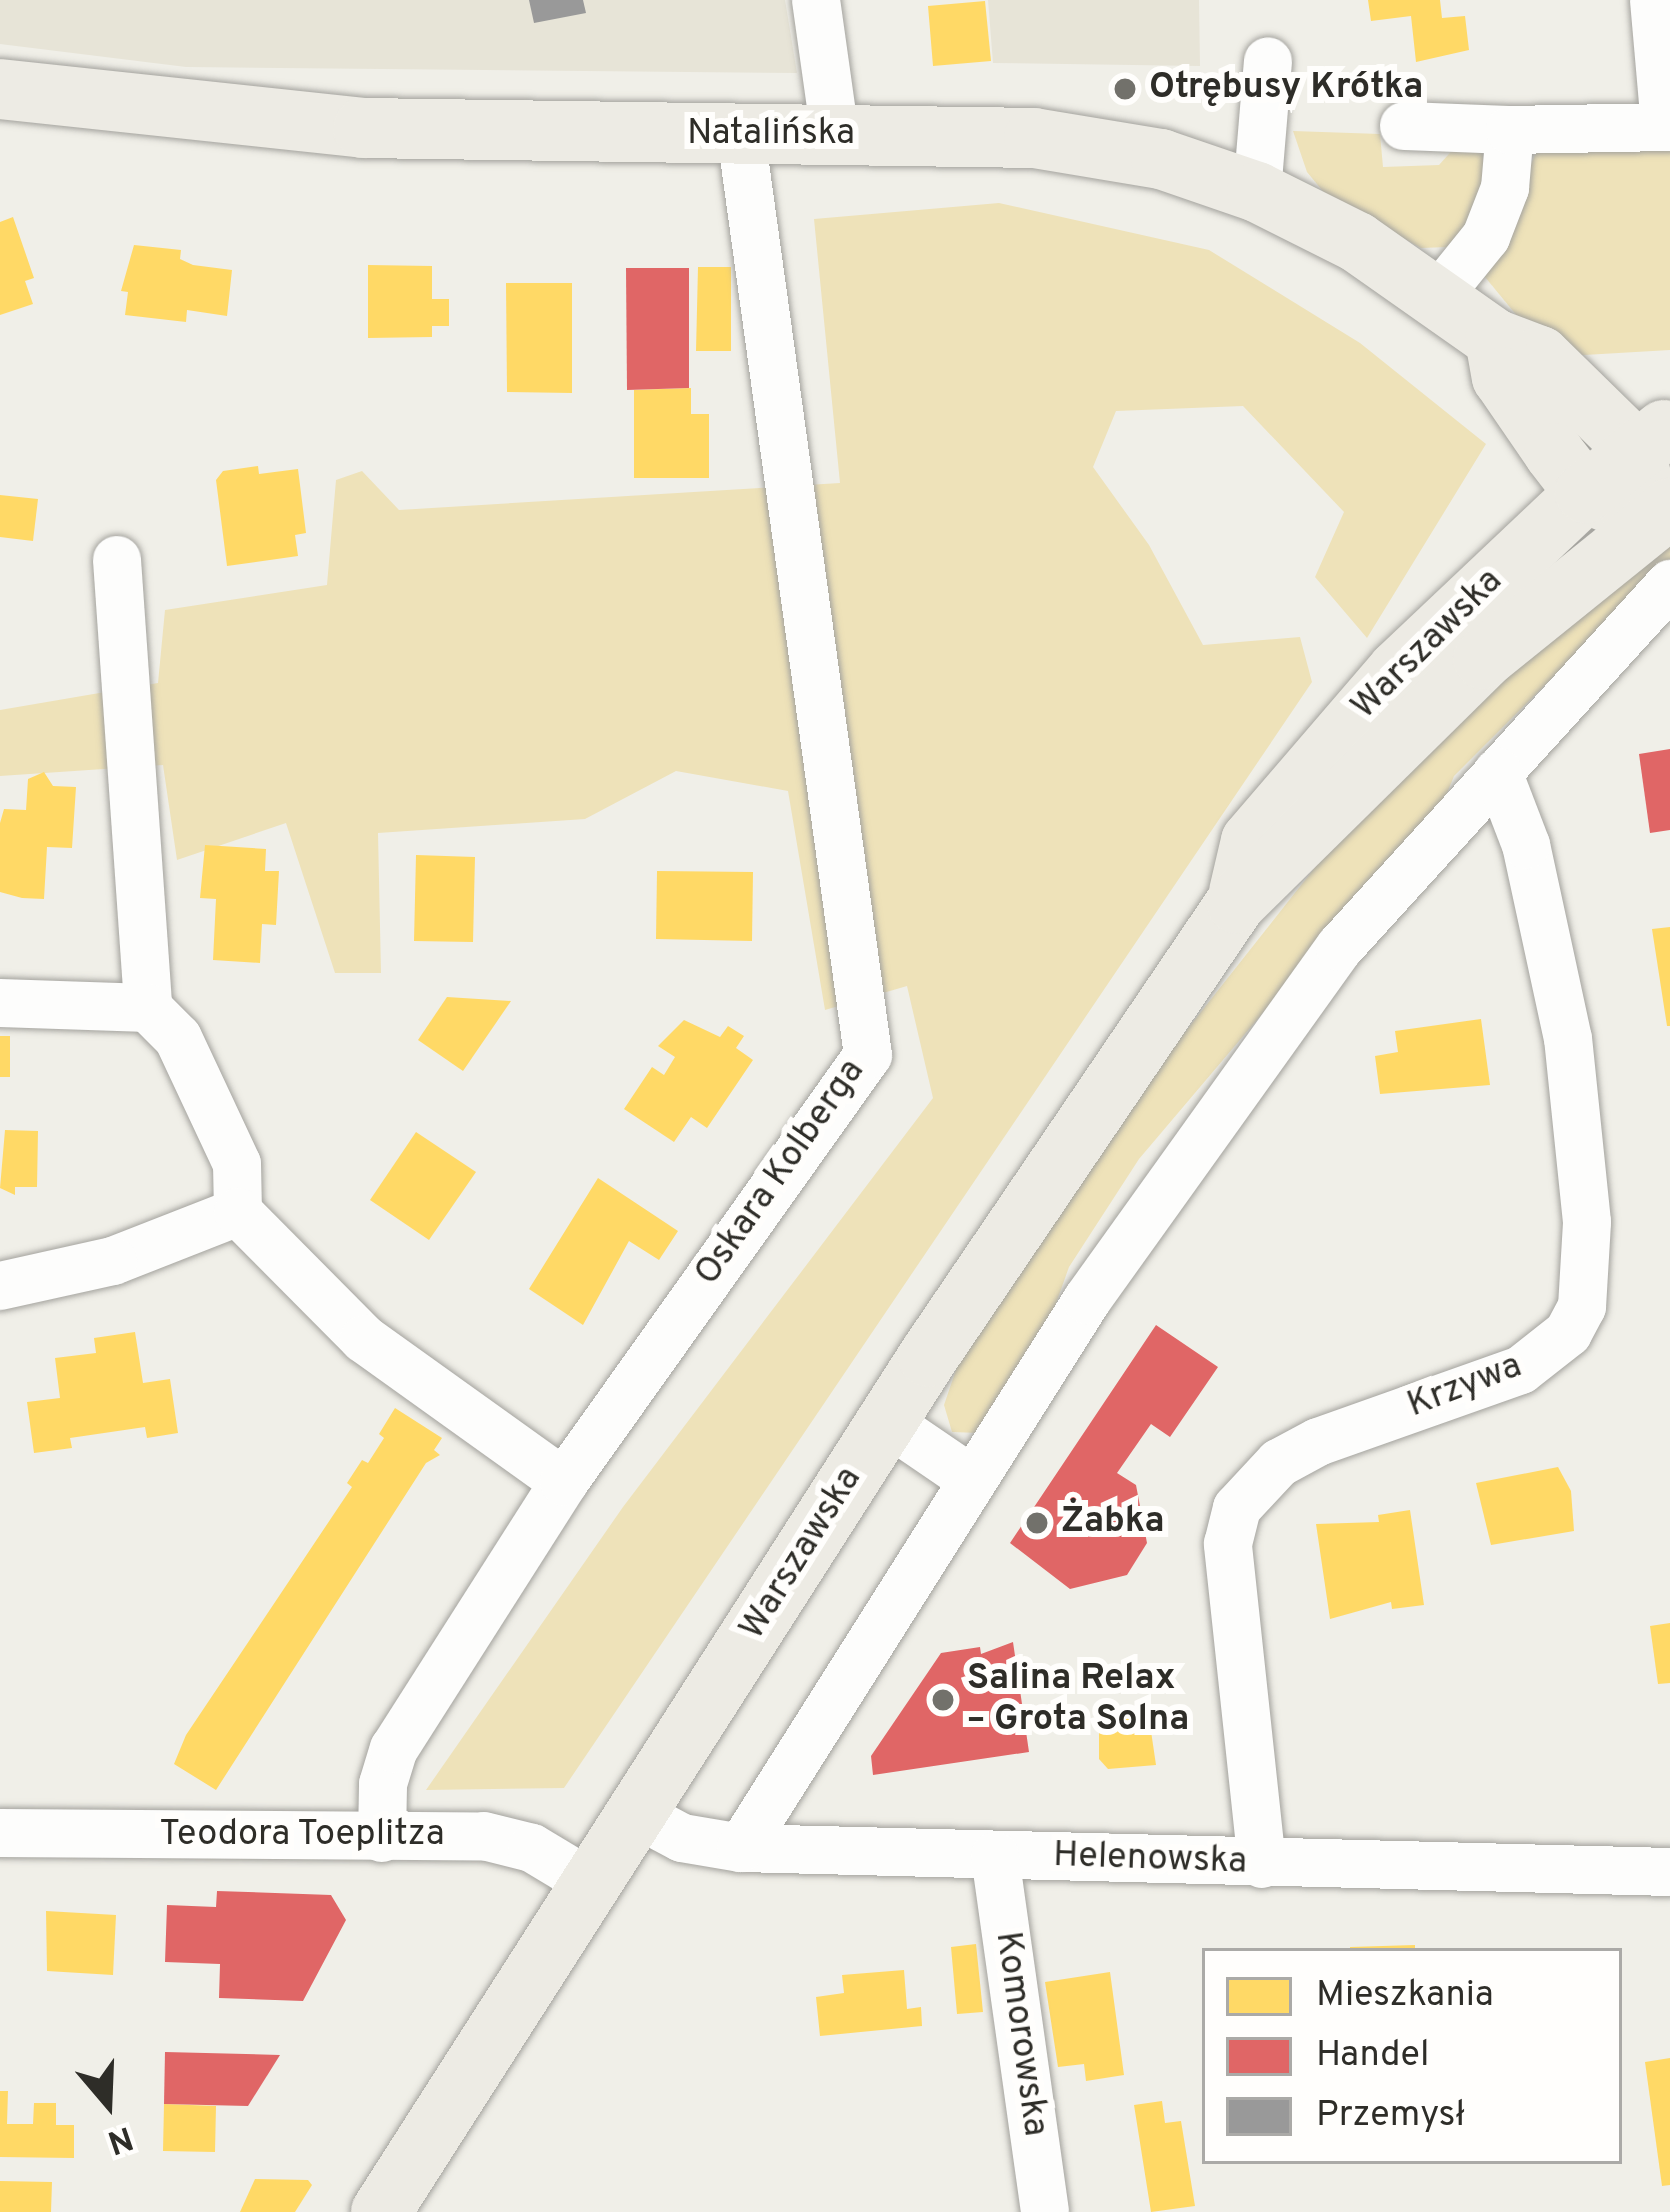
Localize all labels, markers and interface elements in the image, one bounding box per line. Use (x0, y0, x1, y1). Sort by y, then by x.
place label: Otrębusy Krótka (1149, 67, 1423, 111)
marker: Otrębusy Krótka (1112, 76, 1138, 102)
street label: Natalińska (687, 113, 855, 157)
street label: Warszawska (1344, 561, 1512, 729)
street label: Oskara Kolberga (687, 1052, 875, 1294)
street label: Krzywa (1402, 1346, 1528, 1428)
street label: Warszawska (732, 1460, 872, 1648)
place label: Żabka (1061, 1501, 1164, 1545)
marker: Żabka (1024, 1510, 1050, 1536)
place label: Salina Relax – Grota Solna (967, 1657, 1189, 1742)
marker: Salina Relax – Grota Solna (930, 1687, 956, 1713)
street label: Teodora Toeplitza (159, 1814, 445, 1858)
street label: Helenowska (1052, 1835, 1248, 1885)
street label: Komorowska (984, 1929, 1056, 2139)
legend (1202, 1948, 1622, 2164)
text: Mieszkania (1316, 1973, 1494, 2019)
text: Handel (1316, 2033, 1429, 2079)
north arrow (48, 2044, 168, 2164)
text: Przemysł (1316, 2093, 1465, 2139)
text: N (102, 2114, 138, 2162)

